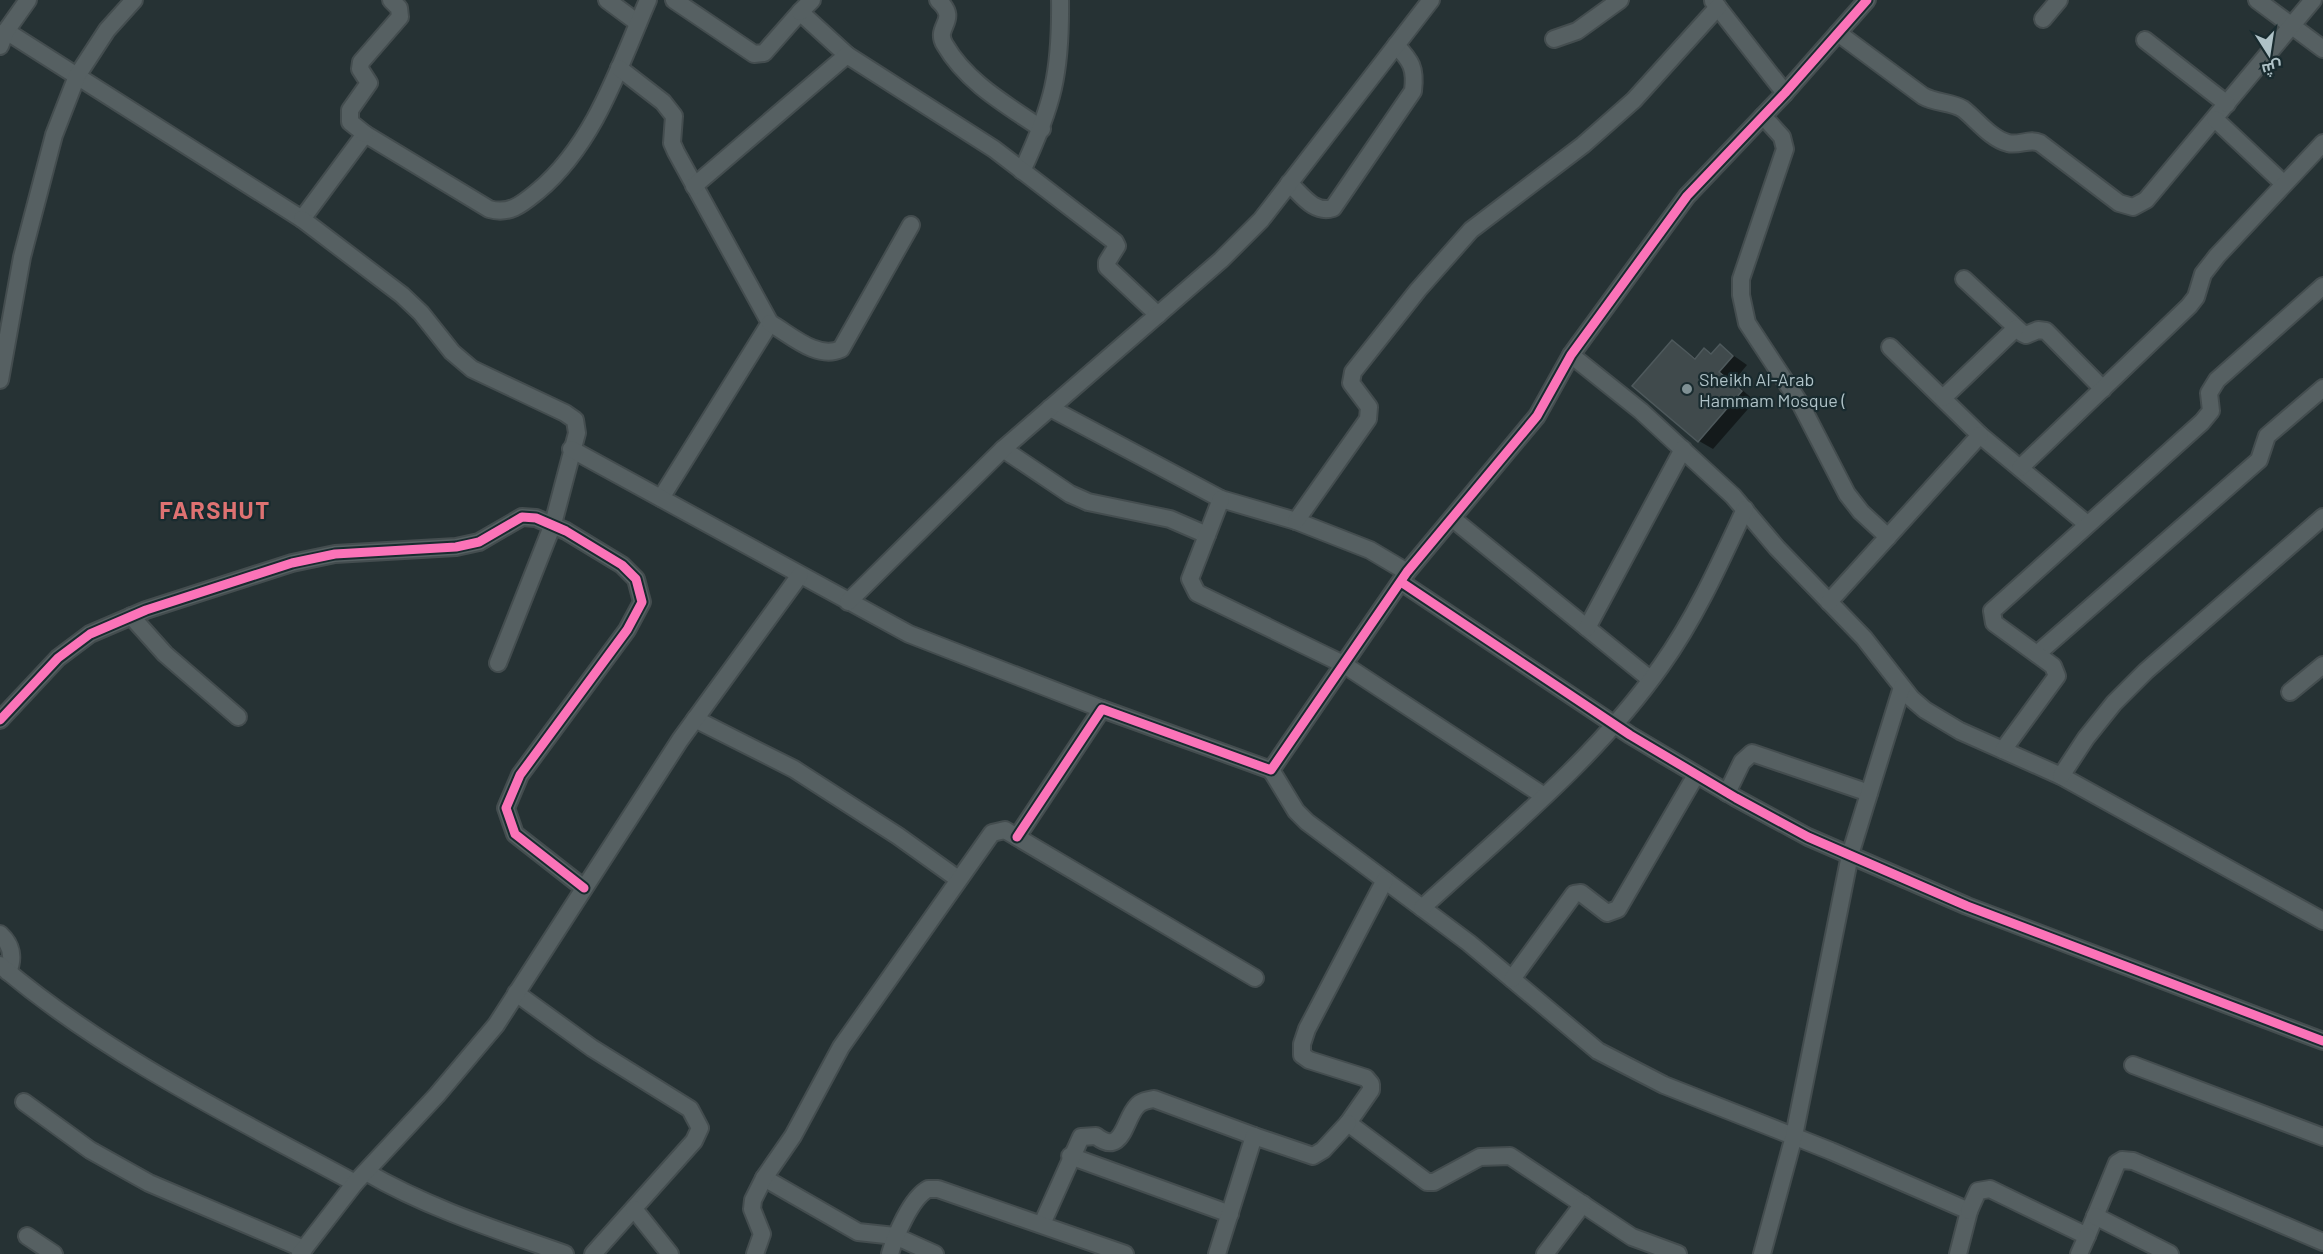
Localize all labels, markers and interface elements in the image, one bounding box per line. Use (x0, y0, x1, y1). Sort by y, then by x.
north arrow (2239, 24, 2299, 84)
text: ش (2260, 57, 2284, 81)
place label: Sheikh Al-Arab Hammam Mosque ( (1699, 368, 1846, 411)
marker: Sheikh Al-Arab Hammam Mosque ( (1680, 382, 1694, 396)
district label: FARSHUT (159, 495, 271, 524)

